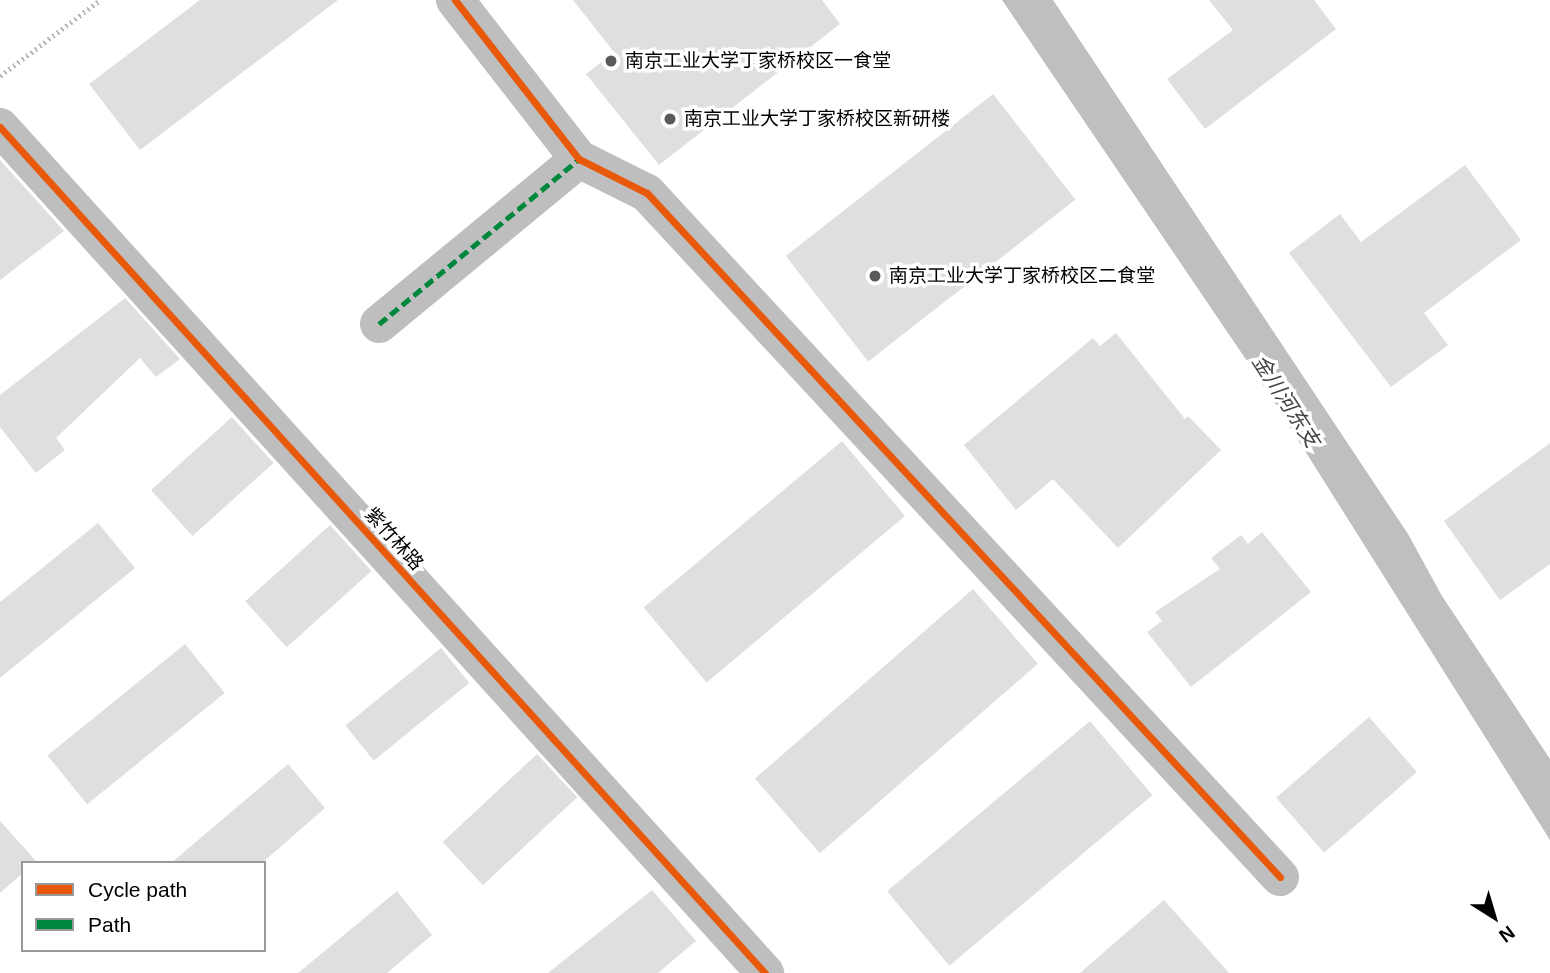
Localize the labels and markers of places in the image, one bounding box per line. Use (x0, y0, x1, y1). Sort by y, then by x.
place label: 南京工业大学丁家桥校区一食堂 (625, 50, 891, 72)
marker: 南京工业大学丁家桥校区一食堂 (603, 53, 619, 69)
place label: 南京工业大学丁家桥校区新研楼 (684, 108, 950, 130)
marker: 南京工业大学丁家桥校区新研楼 (662, 111, 678, 127)
place label: 南京工业大学丁家桥校区二食堂 (889, 265, 1155, 287)
marker: 南京工业大学丁家桥校区二食堂 (867, 268, 883, 284)

